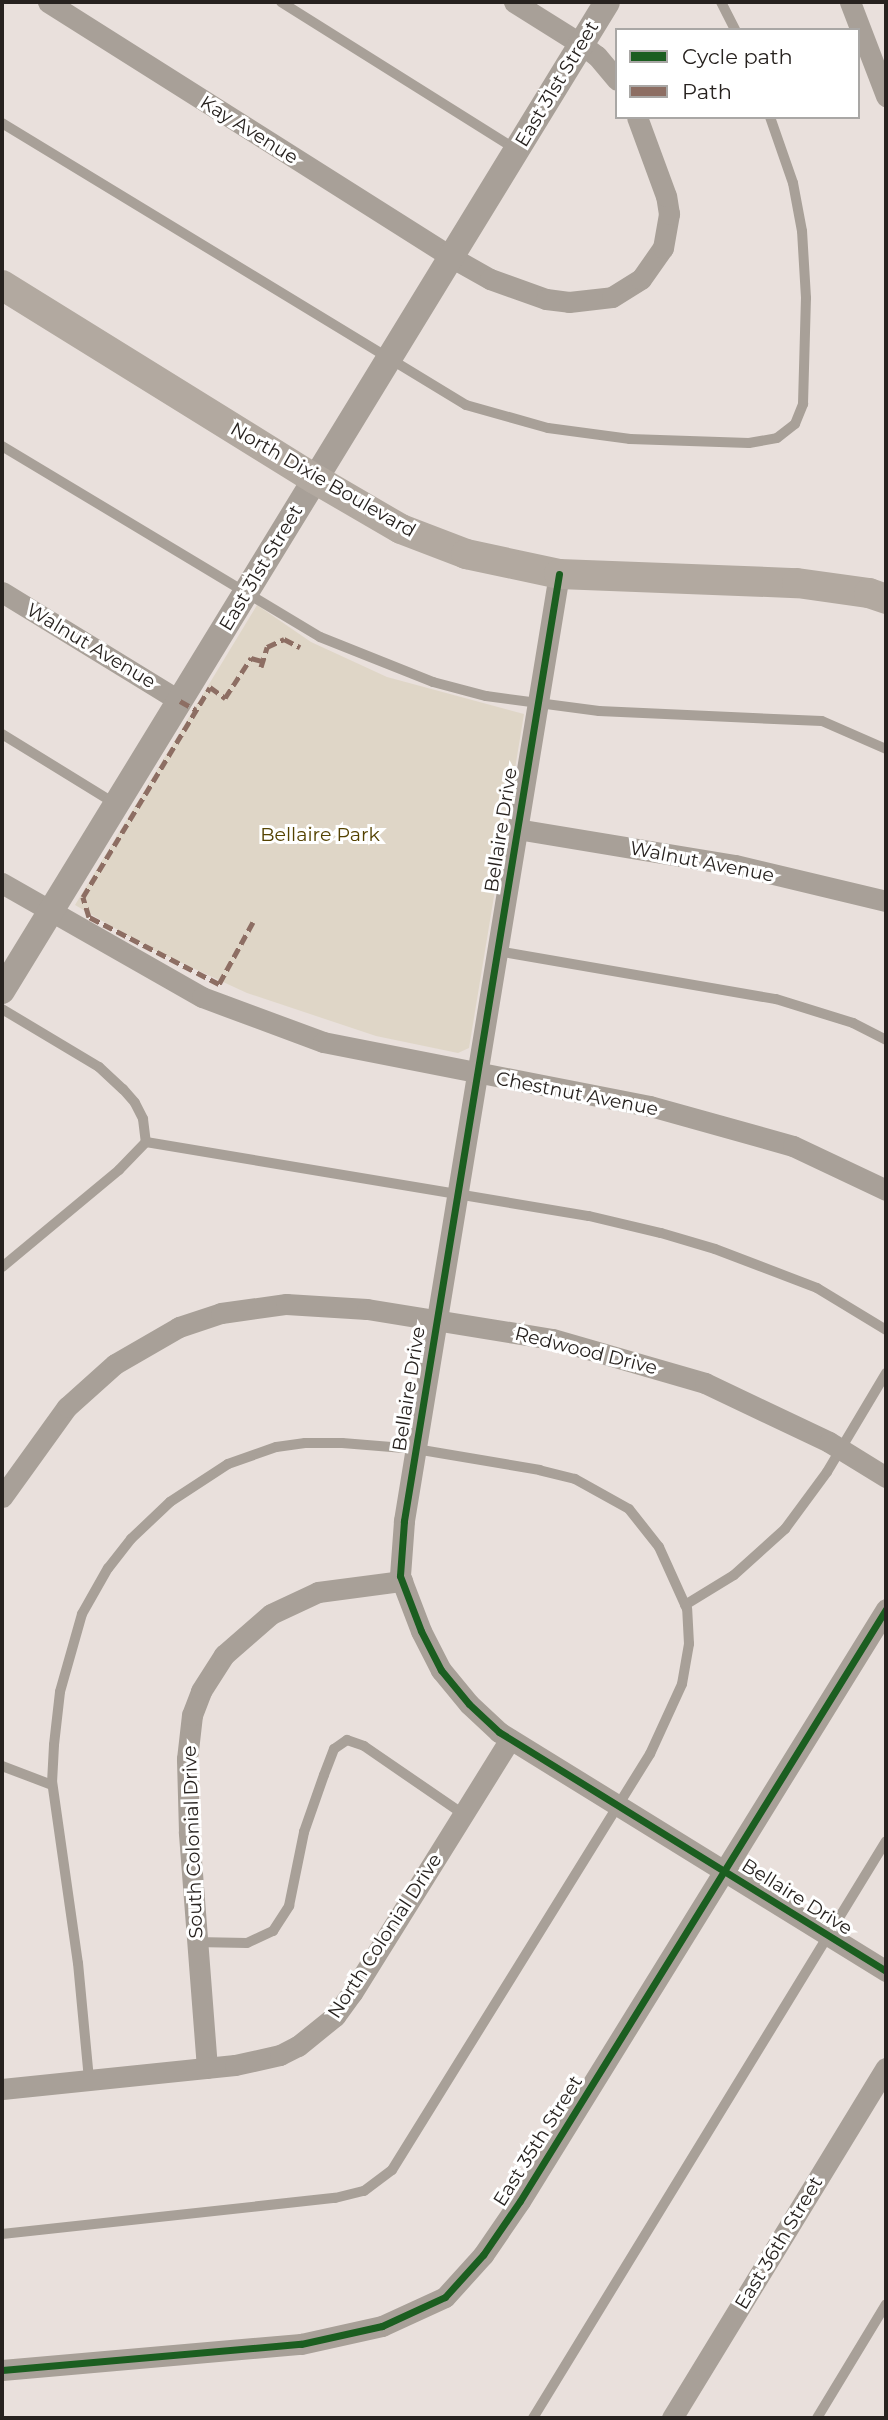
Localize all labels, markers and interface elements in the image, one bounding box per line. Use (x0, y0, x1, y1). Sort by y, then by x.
street label: East 31st Street (510, 17, 604, 151)
legend (615, 28, 860, 119)
text: Cycle path (682, 44, 793, 69)
text: Path (682, 79, 732, 104)
street label: Kay Avenue (196, 91, 302, 169)
street label: North Dixie Boulevard (226, 418, 420, 542)
street label: East 31st Street (214, 501, 308, 635)
street label: Walnut Avenue (22, 599, 160, 693)
street label: Bellaire Drive (480, 766, 522, 894)
park label: Bellaire Park (260, 824, 380, 846)
street label: Walnut Avenue (628, 837, 776, 887)
street label: Chestnut Avenue (494, 1067, 660, 1121)
street label: Redwood Drive (512, 1322, 660, 1380)
street label: Bellaire Drive (388, 1325, 430, 1453)
street label: South Colonial Drive (178, 1745, 208, 1939)
street label: North Colonial Drive (323, 1849, 447, 2023)
street label: Bellaire Drive (738, 1854, 856, 1940)
street label: East 35th Street (489, 2071, 587, 2211)
street label: East 36th Street (730, 2172, 828, 2314)

